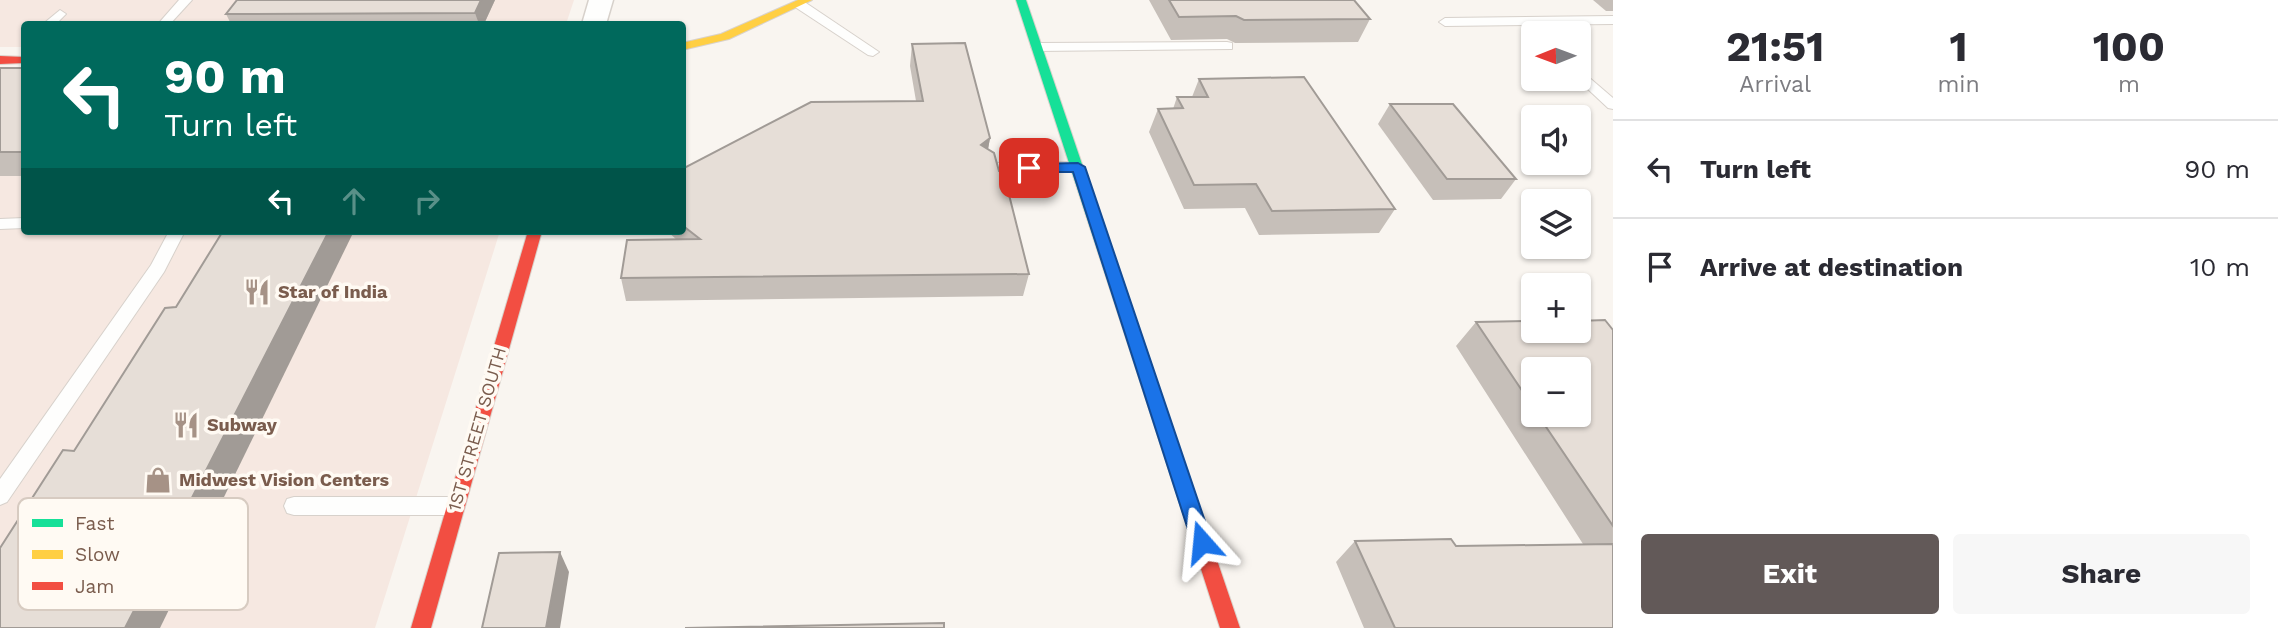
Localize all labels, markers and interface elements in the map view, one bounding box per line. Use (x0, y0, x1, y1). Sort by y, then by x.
north arrow (1521, 21, 1591, 91)
map controls (1521, 21, 1591, 427)
text: 21:51 (1726, 22, 1824, 71)
text: 1 (1950, 22, 1968, 71)
text: 100 (2093, 22, 2165, 71)
text: 90 m (164, 47, 286, 105)
icon: left (49, 49, 140, 140)
text: Arrival (1739, 71, 1811, 98)
text: min (1937, 71, 1980, 98)
text: m (2118, 71, 2140, 98)
button: sound (1521, 105, 1591, 175)
text: Turn left (164, 106, 297, 144)
pin (999, 138, 1059, 198)
icon: arrive (1010, 149, 1048, 187)
icon: left (1641, 150, 1679, 188)
text: Turn left (1700, 154, 1811, 184)
text: 90 m (2184, 154, 2250, 184)
icon: left (262, 182, 300, 220)
icon: ahead (335, 182, 373, 220)
icon: right (408, 182, 446, 220)
button: layers (1521, 189, 1591, 259)
icon: arrive (1641, 248, 1679, 286)
text: Arrive at destination (1700, 252, 1963, 282)
text: 10 m (2190, 252, 2250, 282)
button: + (1521, 273, 1591, 343)
restaurant icon: Star of India (242, 277, 272, 307)
place label: Star of India (278, 281, 388, 302)
street label: 1ST STREET SOUTH (443, 344, 510, 513)
button: − (1521, 357, 1591, 427)
restaurant icon: Subway (171, 410, 201, 440)
place label: Subway (207, 414, 278, 435)
shop icon: Midwest Vision Centers (143, 465, 173, 495)
place label: Midwest Vision Centers (179, 469, 390, 490)
legend (18, 498, 248, 610)
position arrow (1165, 505, 1239, 579)
text: Fast (75, 512, 114, 535)
button: Exit (1641, 534, 1939, 614)
button: Share (1953, 534, 2250, 614)
text: Slow (75, 543, 120, 566)
text: Jam (75, 575, 114, 598)

